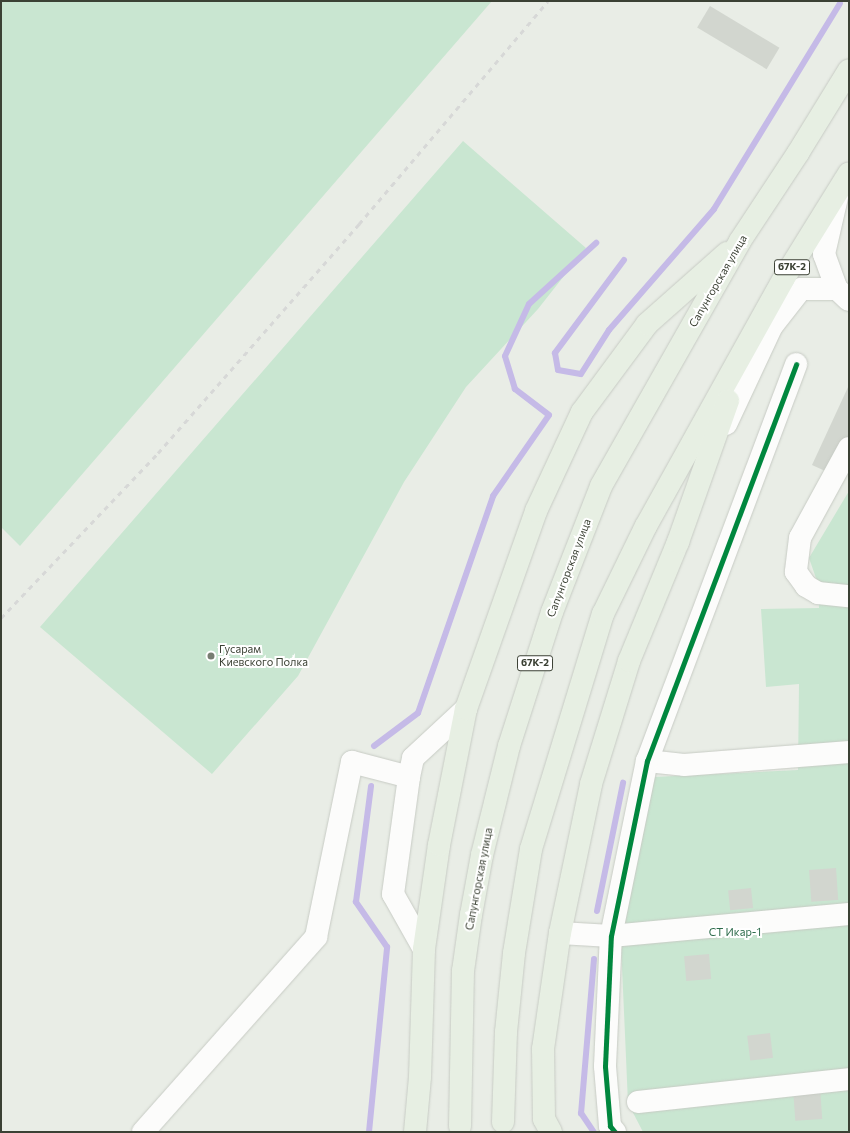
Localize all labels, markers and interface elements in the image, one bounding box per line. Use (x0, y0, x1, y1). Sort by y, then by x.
street label: Сапунгорская улица (686, 233, 750, 329)
road number: 67К-2 (774, 259, 810, 275)
street label: Сапунгорская улица (544, 517, 594, 619)
place label: Гусарам Киевского Полка (219, 643, 308, 669)
marker: Гусарам Киевского Полка (206, 651, 216, 661)
road number: 67К-2 (517, 655, 553, 671)
street label: Сапунгорская улица (463, 827, 495, 931)
park label: СТ Икар-1 (709, 925, 761, 939)

